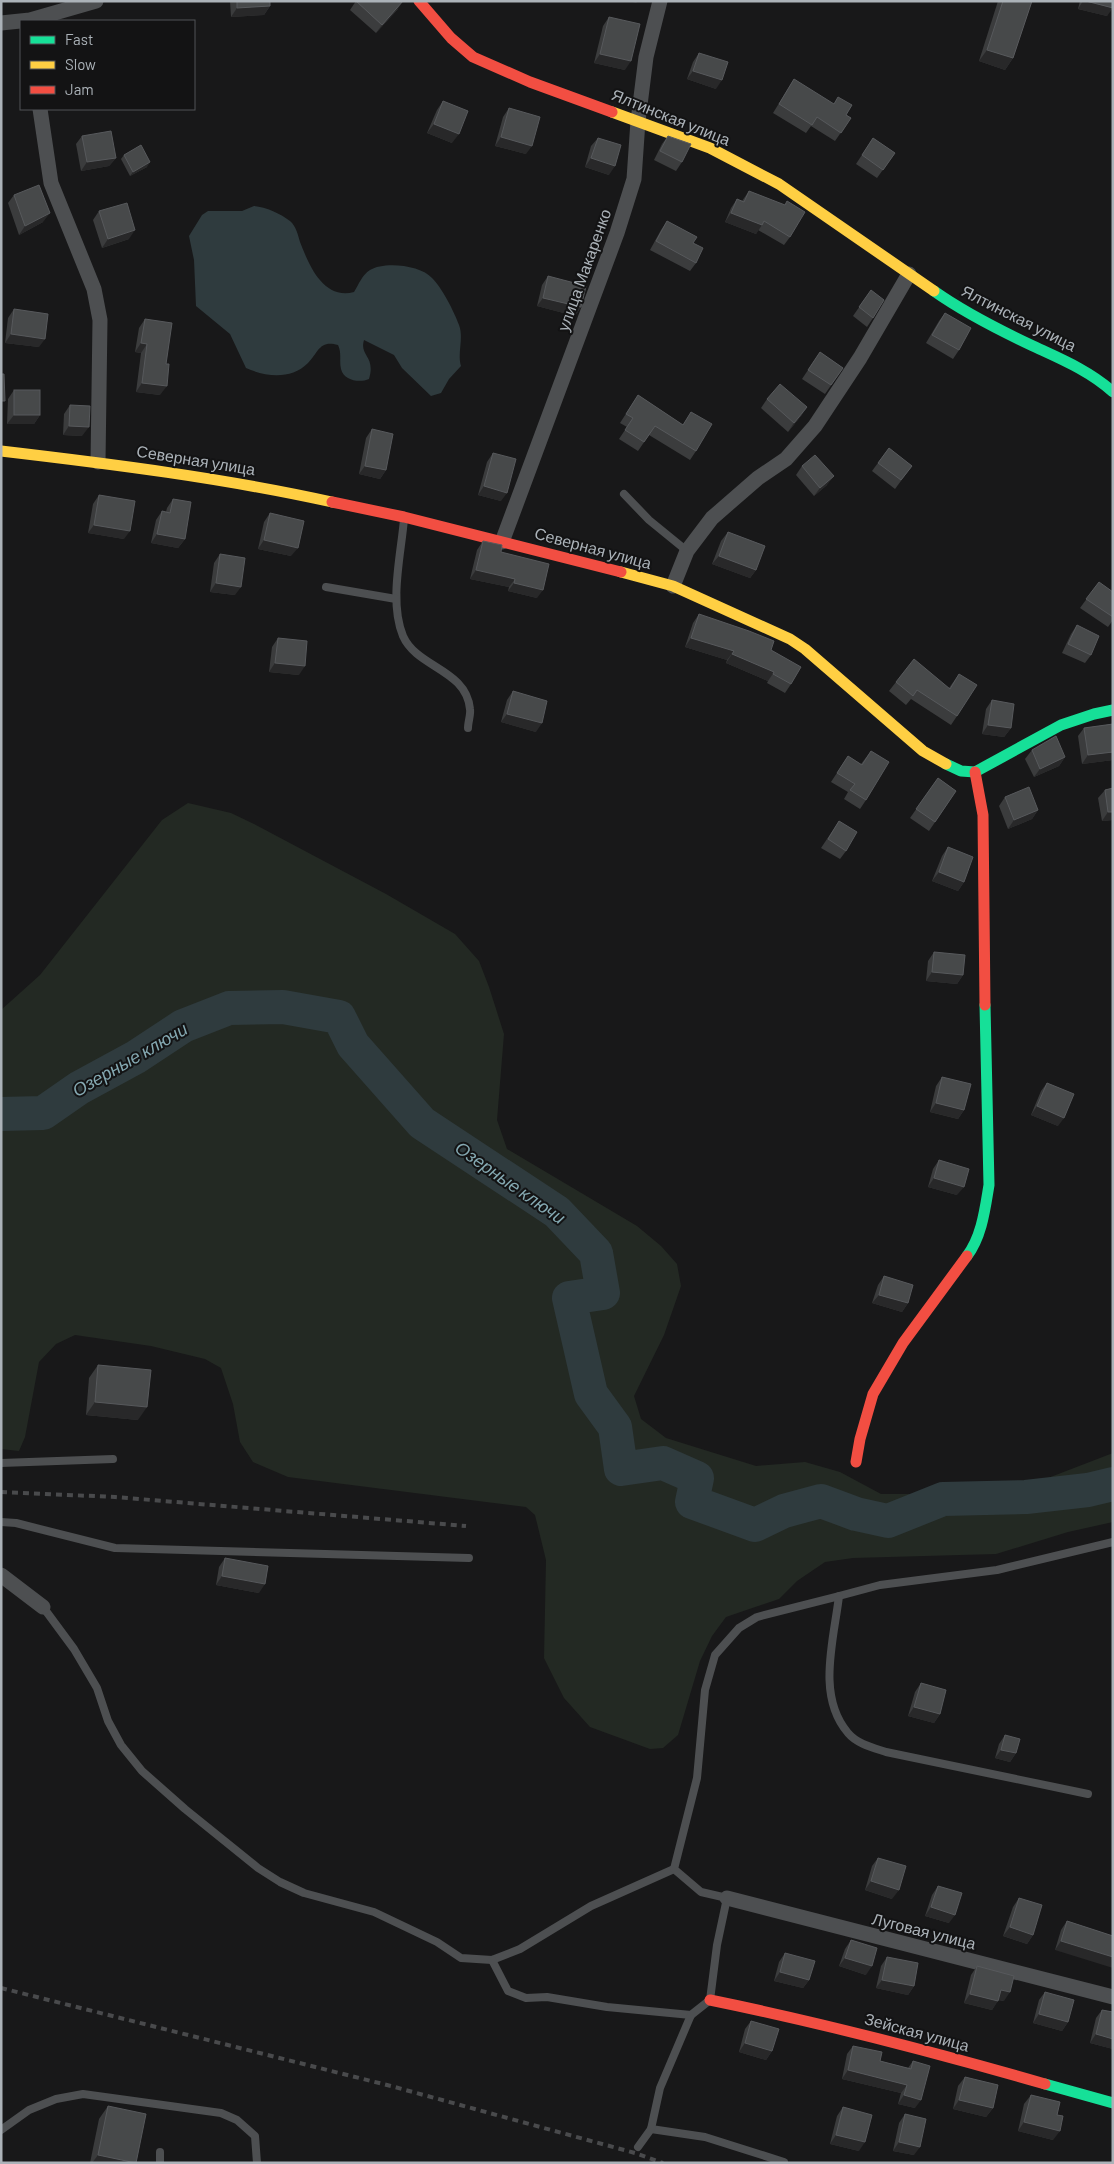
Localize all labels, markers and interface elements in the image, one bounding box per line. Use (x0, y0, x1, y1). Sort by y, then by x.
legend (20, 20, 195, 110)
text: Fast (65, 30, 93, 48)
text: Slow (65, 55, 96, 73)
text: Jam (65, 80, 94, 98)
street label: Ялтинская улица (609, 84, 733, 149)
street label: улица Макаренко (553, 206, 614, 333)
street label: Ялтинская улица (959, 280, 1080, 355)
street label: Северная улица (135, 441, 257, 478)
street label: Северная улица (533, 523, 654, 572)
water label: Озерные ключи (68, 1017, 191, 1101)
water label: Озерные ключи (451, 1136, 570, 1228)
street label: Луговая улица (870, 1908, 978, 1953)
street label: Зейская улица (863, 2008, 972, 2055)

